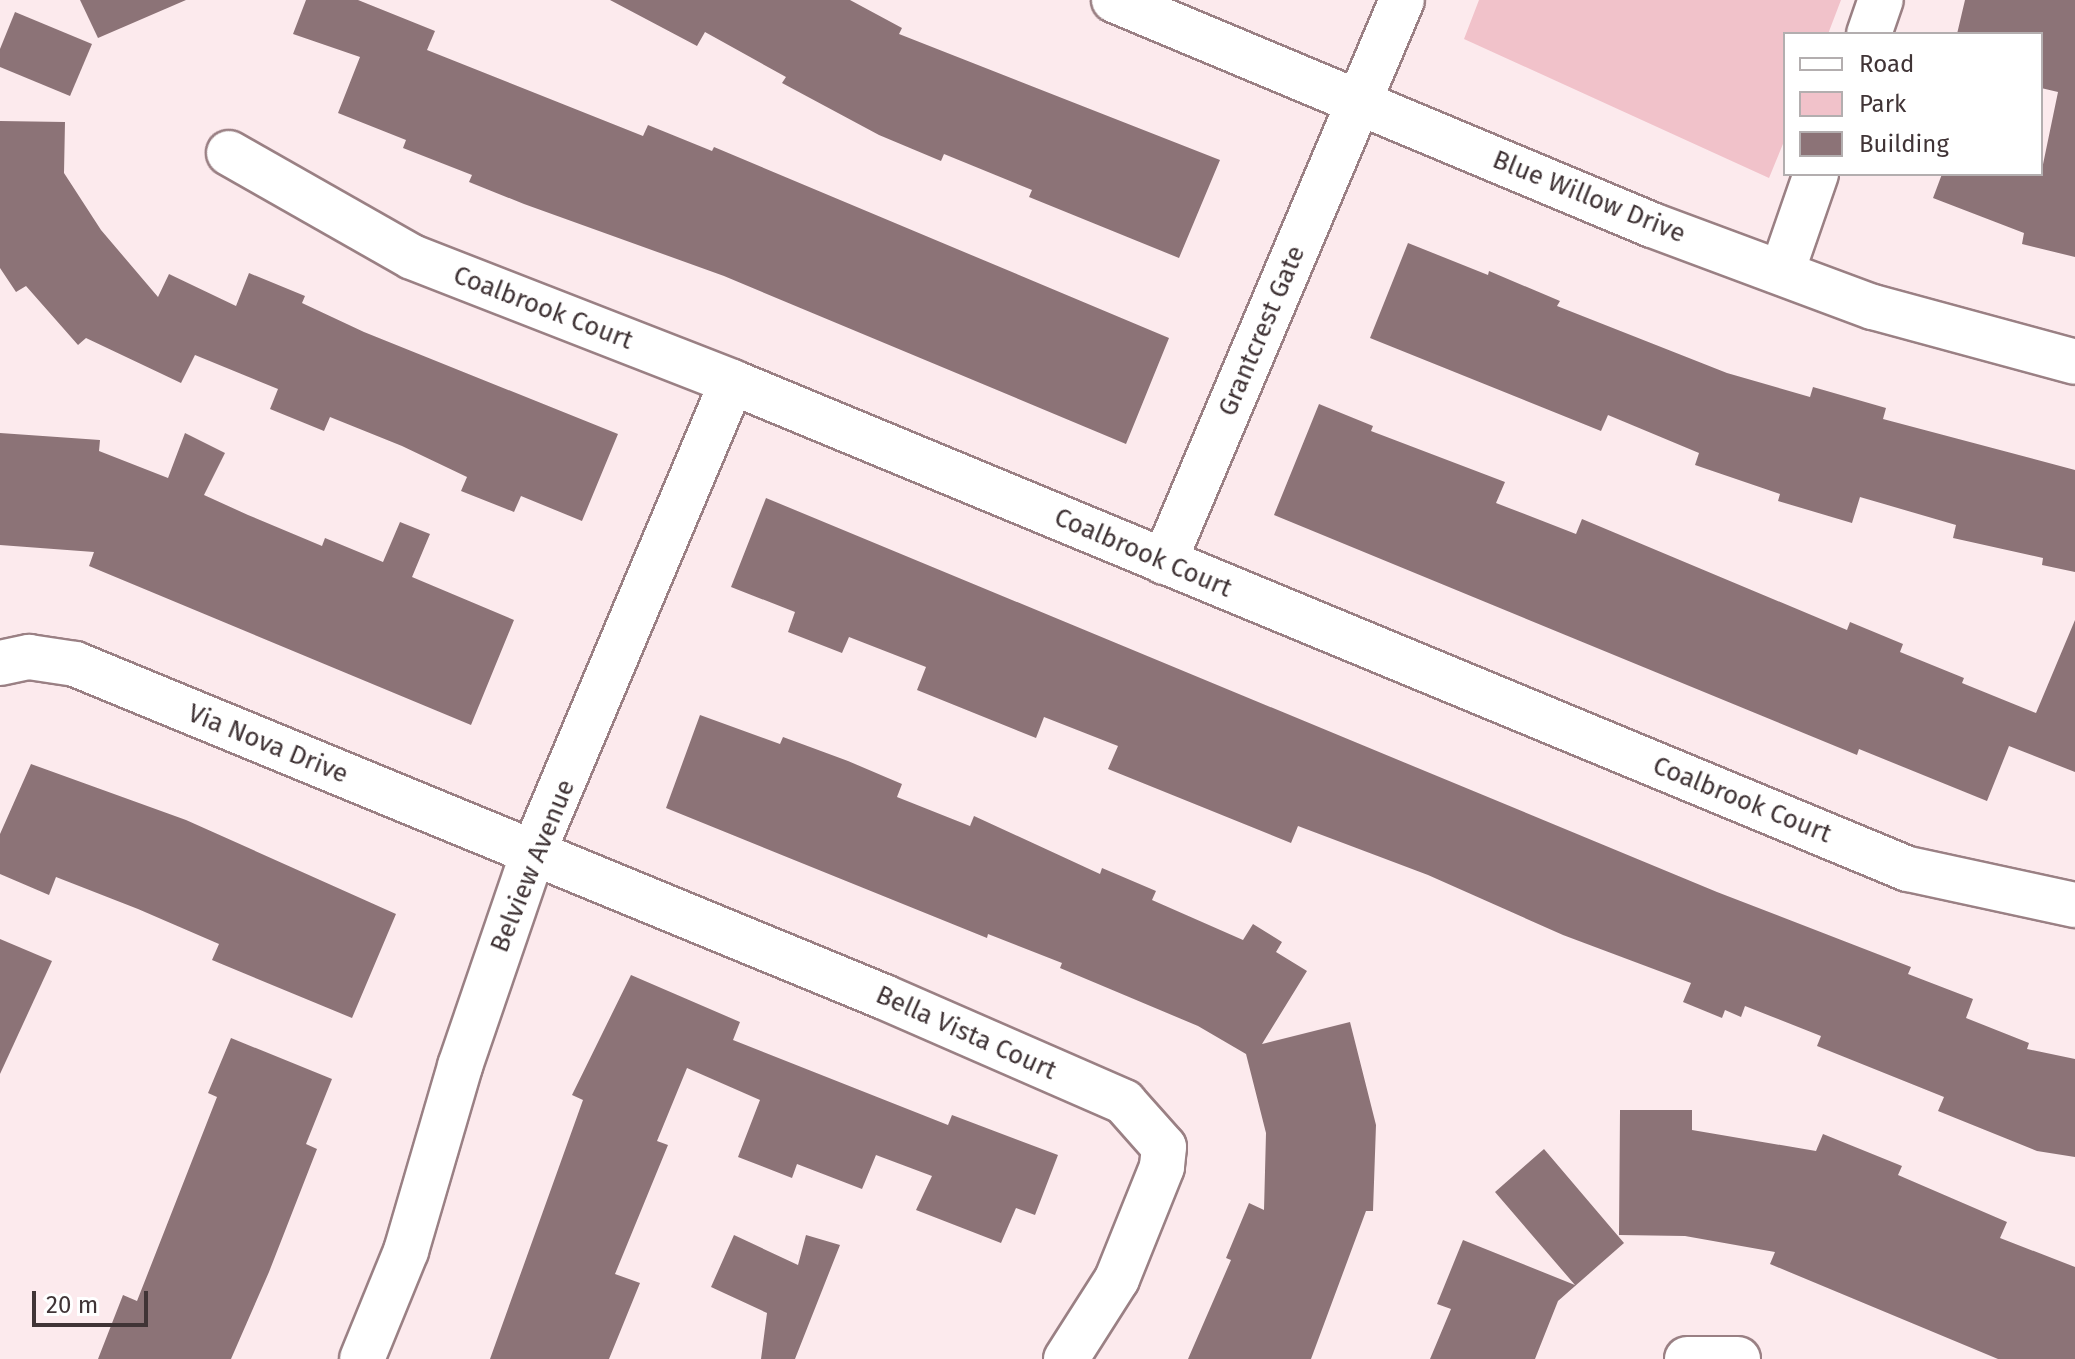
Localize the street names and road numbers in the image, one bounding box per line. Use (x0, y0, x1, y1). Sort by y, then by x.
street label: Blue Willow Drive (1488, 144, 1690, 250)
street label: Grantcrest Gate (1212, 241, 1312, 421)
street label: Coalbrook Court (449, 259, 637, 357)
street label: Coalbrook Court (1050, 502, 1236, 604)
street label: Via Nova Drive (183, 698, 353, 790)
street label: Coalbrook Court (1648, 750, 1836, 850)
street label: Belview Avenue (484, 775, 582, 957)
street label: Bella Vista Court (871, 979, 1061, 1087)

